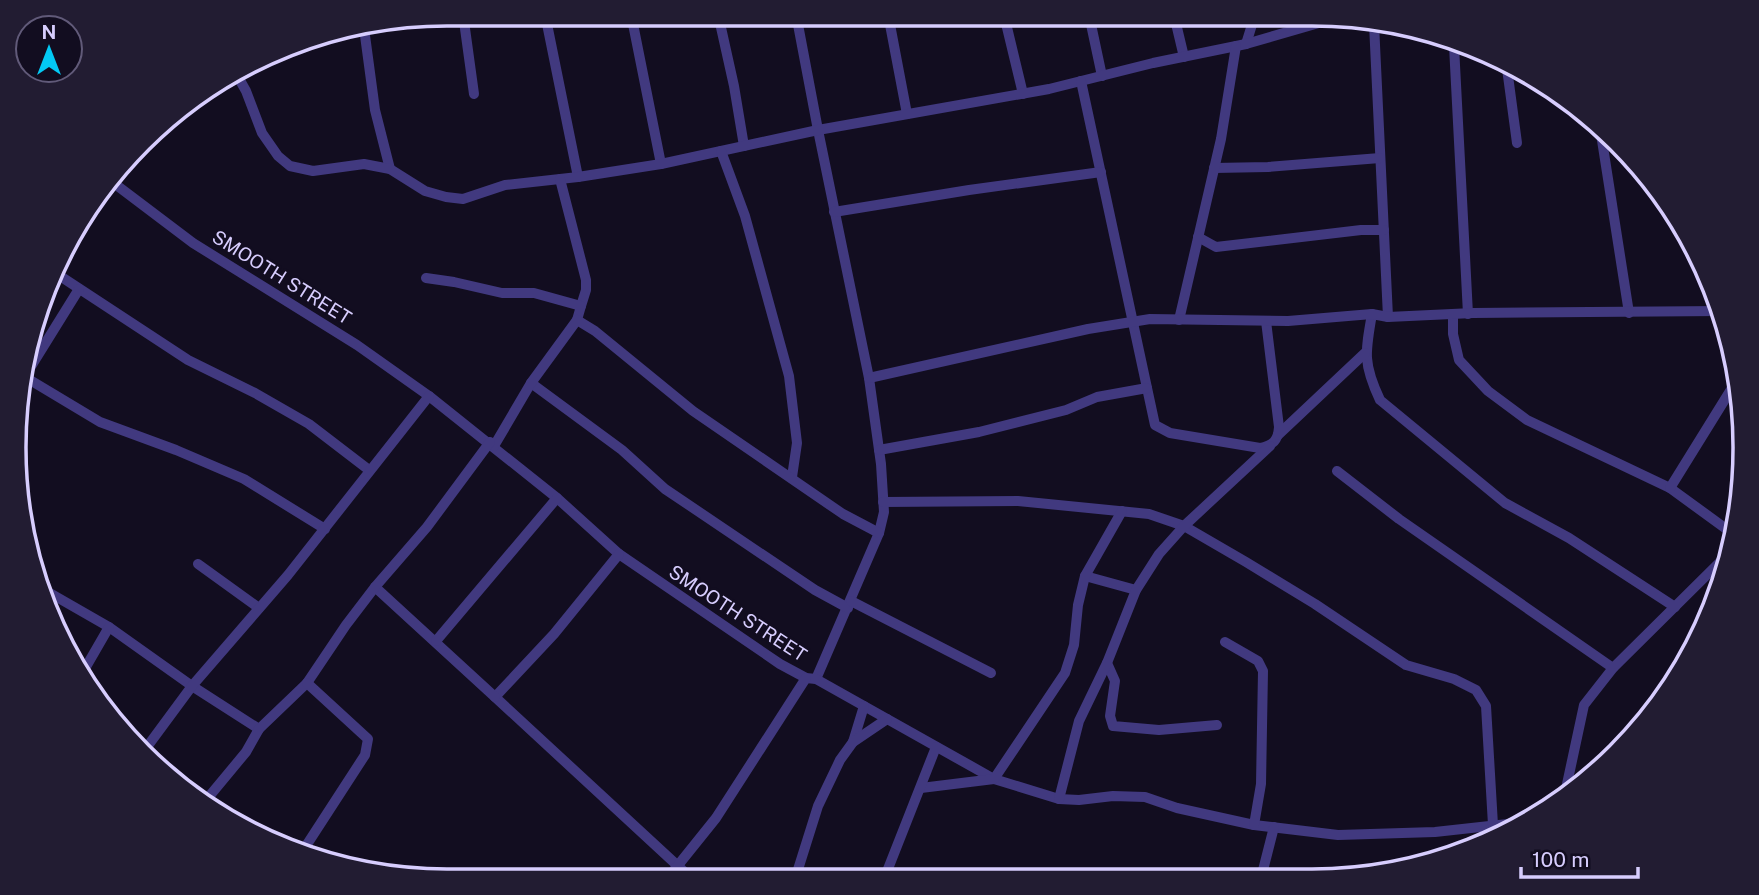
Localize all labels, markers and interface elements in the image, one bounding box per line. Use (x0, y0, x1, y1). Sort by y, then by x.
north arrow (14, 14, 84, 84)
text: N (42, 21, 56, 43)
street label: SMOOTH STREET (208, 225, 356, 329)
street label: SMOOTH STREET (665, 560, 811, 666)
scale bar (1521, 836, 1638, 880)
text: 100 m (1532, 847, 1589, 872)

